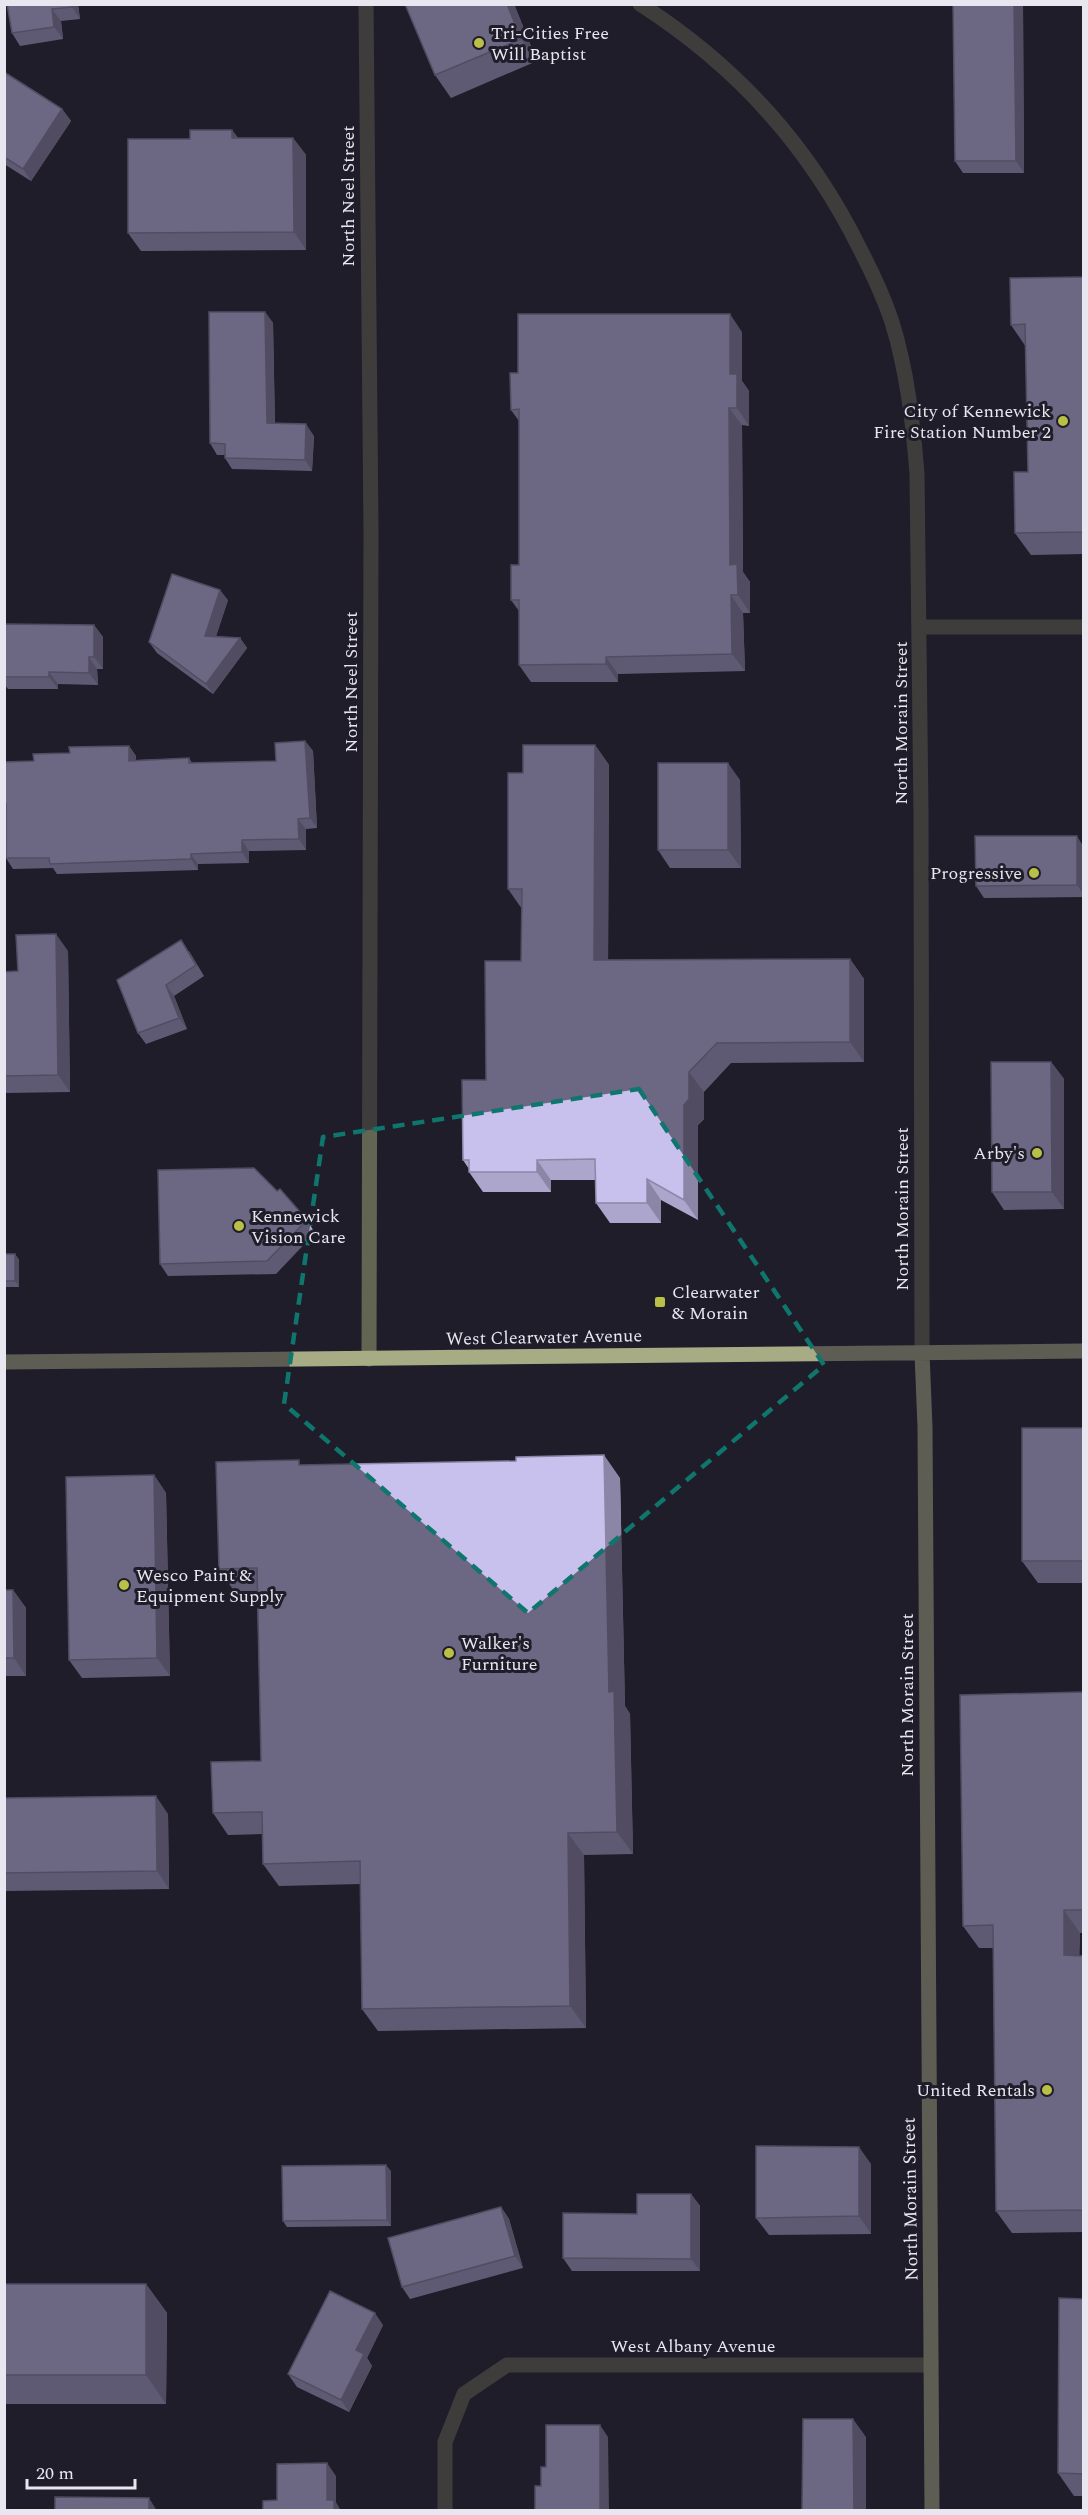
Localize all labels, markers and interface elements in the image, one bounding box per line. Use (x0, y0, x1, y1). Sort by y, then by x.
place label: Tri-Cities Free Will Baptist (491, 20, 609, 68)
marker: Tri-Cities Free Will Baptist (472, 36, 486, 50)
street label: North Neel Street (335, 125, 362, 267)
place label: City of Kennewick Fire Station Number 2 (873, 398, 1051, 446)
marker: City of Kennewick Fire Station Number 2 (1056, 414, 1070, 428)
street label: North Neel Street (338, 611, 365, 753)
street label: North Morain Street (888, 641, 915, 805)
place label: Progressive (930, 860, 1022, 887)
marker: Progressive (1027, 866, 1041, 880)
street label: North Morain Street (889, 1127, 916, 1291)
place label: Arby's (973, 1140, 1025, 1167)
marker: Arby's (1030, 1146, 1044, 1160)
place label: Kennewick Vision Care (251, 1203, 346, 1251)
marker: Kennewick Vision Care (232, 1219, 246, 1233)
place label: Clearwater & Morain (672, 1279, 760, 1327)
marker: Clearwater & Morain (653, 1295, 667, 1309)
street label: West Clearwater Avenue (446, 1322, 642, 1353)
place label: Wesco Paint & Equipment Supply (136, 1562, 285, 1610)
marker: Wesco Paint & Equipment Supply (117, 1578, 131, 1592)
street label: North Morain Street (894, 1613, 921, 1777)
place label: Walker's Furniture (461, 1630, 537, 1678)
marker: Walker's Furniture (442, 1646, 456, 1660)
place label: United Rentals (916, 2077, 1035, 2104)
marker: United Rentals (1040, 2083, 1054, 2097)
street label: North Morain Street (896, 2117, 925, 2281)
street label: West Albany Avenue (611, 2333, 775, 2360)
scale bar (27, 2452, 135, 2490)
text: 20 m (36, 2460, 74, 2487)

